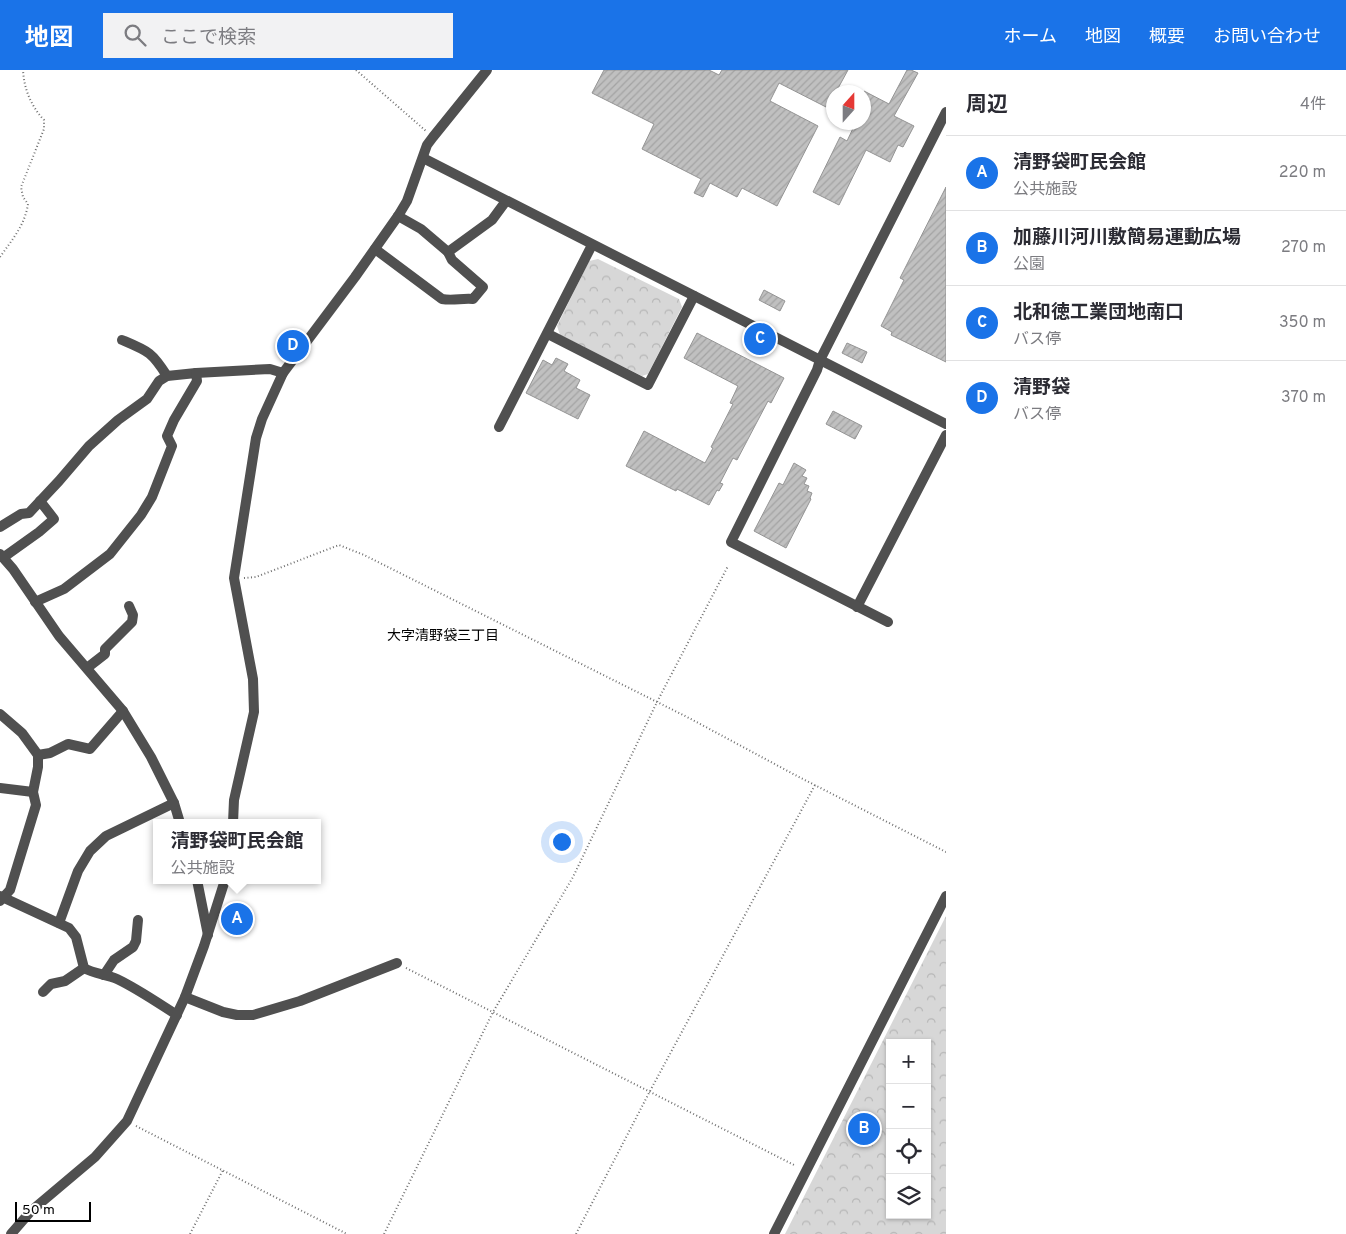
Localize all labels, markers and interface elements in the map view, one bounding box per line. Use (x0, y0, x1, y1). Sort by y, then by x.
search box (103, 13, 453, 58)
icon: search (121, 21, 149, 49)
text: 地図 (25, 24, 73, 54)
text: ここで検索 (161, 26, 256, 50)
text: ホーム (1004, 26, 1057, 49)
text: 地図 (1085, 26, 1121, 49)
text: 概要 (1149, 26, 1185, 49)
text: お問い合わせ (1213, 26, 1321, 49)
north arrow (826, 85, 871, 130)
text: 周辺 (966, 92, 1008, 119)
text: 4件 (1300, 95, 1326, 115)
text: 清野袋町民会館 (1013, 151, 1146, 175)
text: A (976, 163, 988, 183)
text: 220 m (1279, 163, 1326, 183)
text: 公共施設 (1013, 180, 1077, 200)
text: 加藤川河川敷簡易運動広場 (1013, 226, 1241, 250)
text: B (976, 238, 988, 258)
text: 270 m (1281, 238, 1326, 258)
text: 公園 (1013, 255, 1045, 275)
text: 北和徳工業団地南口 (1013, 301, 1184, 325)
text: C (977, 313, 987, 333)
text: 350 m (1279, 313, 1326, 333)
pin: C (744, 320, 776, 358)
pin: D (277, 327, 309, 365)
text: バス停 (1013, 330, 1061, 350)
text: 清野袋 (1013, 376, 1070, 400)
text: D (976, 388, 988, 408)
text: 370 m (1281, 388, 1326, 408)
text: バス停 (1013, 405, 1061, 425)
district label: 大字清野袋三丁目 (387, 627, 499, 645)
popup (153, 819, 321, 884)
your location (549, 829, 575, 855)
text: 清野袋町民会館 (170, 830, 304, 854)
text: 公共施設 (170, 859, 235, 879)
pin: A (221, 900, 253, 938)
map controls (886, 1039, 931, 1219)
button: + (886, 1039, 931, 1084)
button: − (886, 1084, 931, 1129)
pin: B (848, 1110, 880, 1148)
button: locate (886, 1129, 931, 1174)
button: layers (886, 1174, 931, 1219)
scale bar (15, 1199, 91, 1222)
text: 50 m (22, 1202, 55, 1219)

